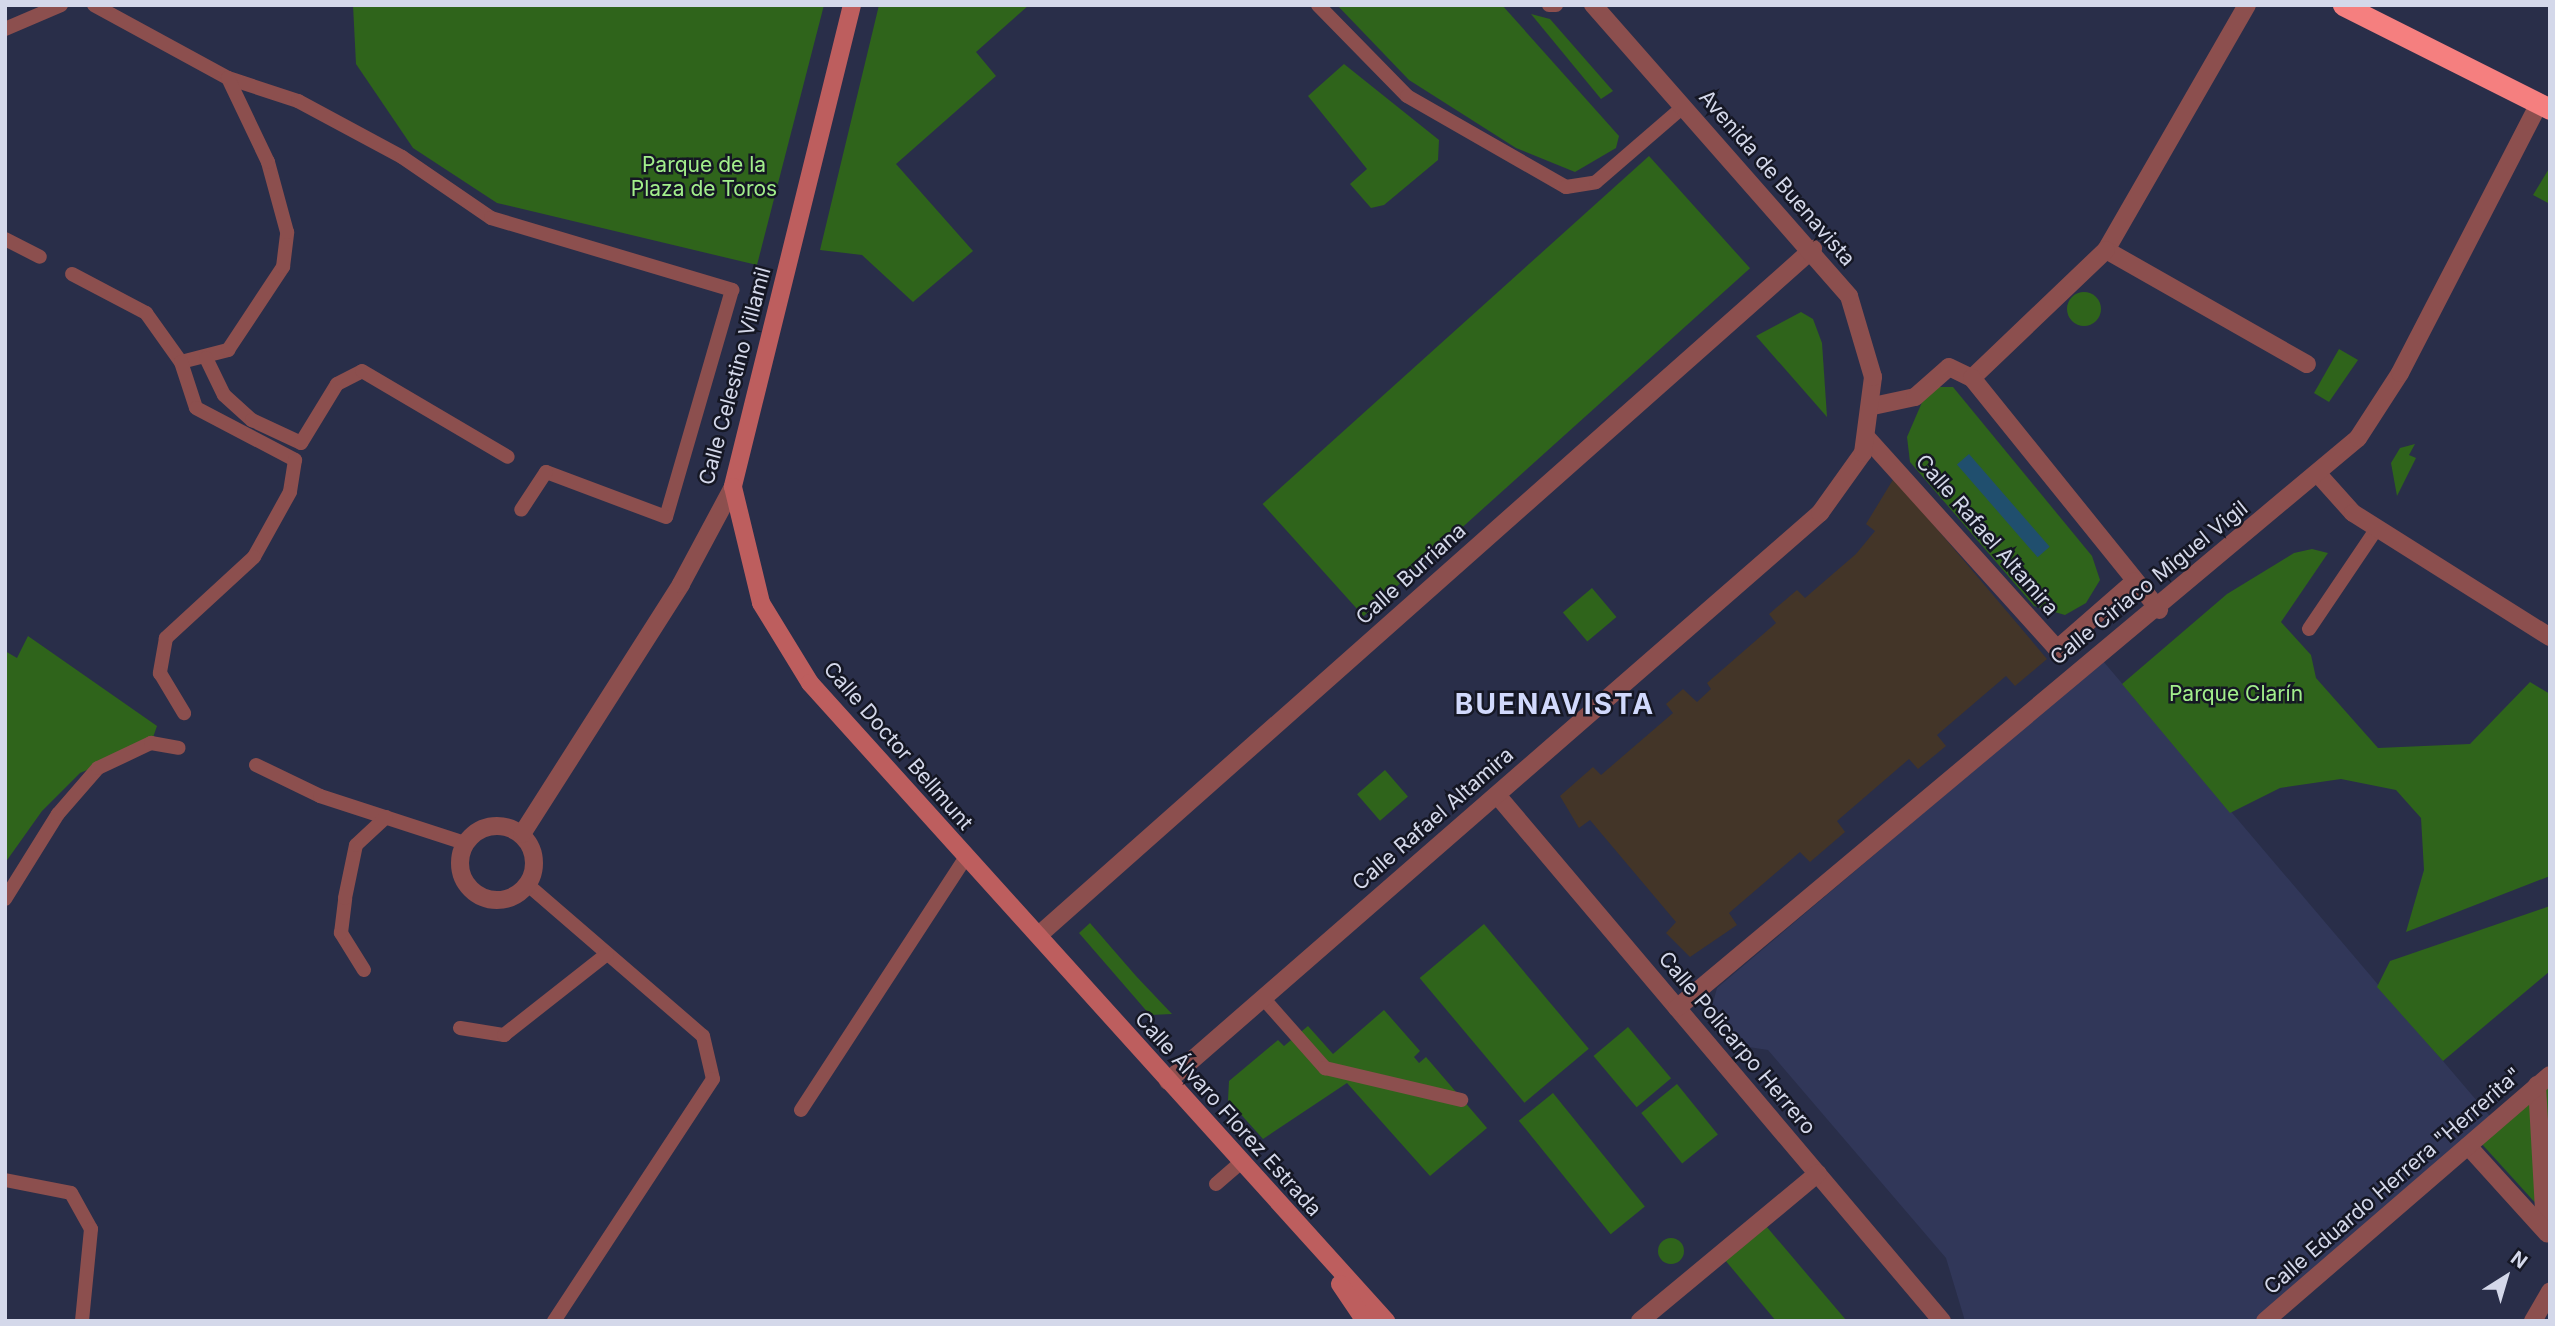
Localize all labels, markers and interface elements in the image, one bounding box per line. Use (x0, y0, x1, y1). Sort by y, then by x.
street label: Avenida de Buenavista (1694, 85, 1860, 271)
park label: Parque de la Plaza de Toros (631, 152, 777, 202)
street label: Calle Celestino Villamil (694, 264, 776, 488)
street label: Calle Rafael Altamira (1910, 449, 2064, 621)
street label: Calle Ciriaco Miguel Vigil (2045, 496, 2253, 670)
street label: Calle Burriana (1351, 518, 1471, 630)
street label: Calle Doctor Bellmunt (818, 657, 978, 835)
park label: Parque Clarín (2169, 681, 2303, 707)
district label: BUENAVISTA (1456, 687, 1654, 721)
street label: Calle Rafael Altamira (1347, 742, 1519, 896)
street label: Calle Policarpo Herrero (1653, 946, 1821, 1140)
street label: Calle Álvaro Florez Estrada (1129, 1006, 1327, 1222)
street label: Calle Eduardo Herrera "Herrerita" (2259, 1062, 2527, 1300)
north arrow (2471, 1242, 2541, 1312)
text: N (2506, 1246, 2532, 1273)

